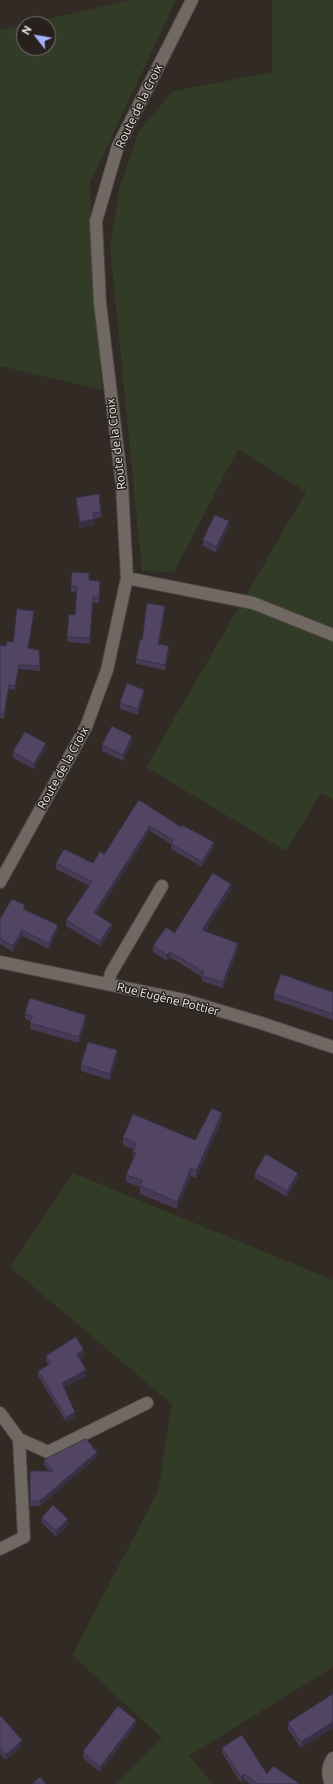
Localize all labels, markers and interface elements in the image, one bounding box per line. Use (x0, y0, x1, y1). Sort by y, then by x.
north arrow (16, 16, 56, 56)
text: N (19, 24, 34, 37)
street label: Route de la Croix (112, 62, 166, 150)
street label: Route de la Croix (103, 398, 129, 490)
street label: Route de la Croix (34, 724, 92, 812)
street label: Rue Eugène Pottier (116, 979, 220, 1019)

